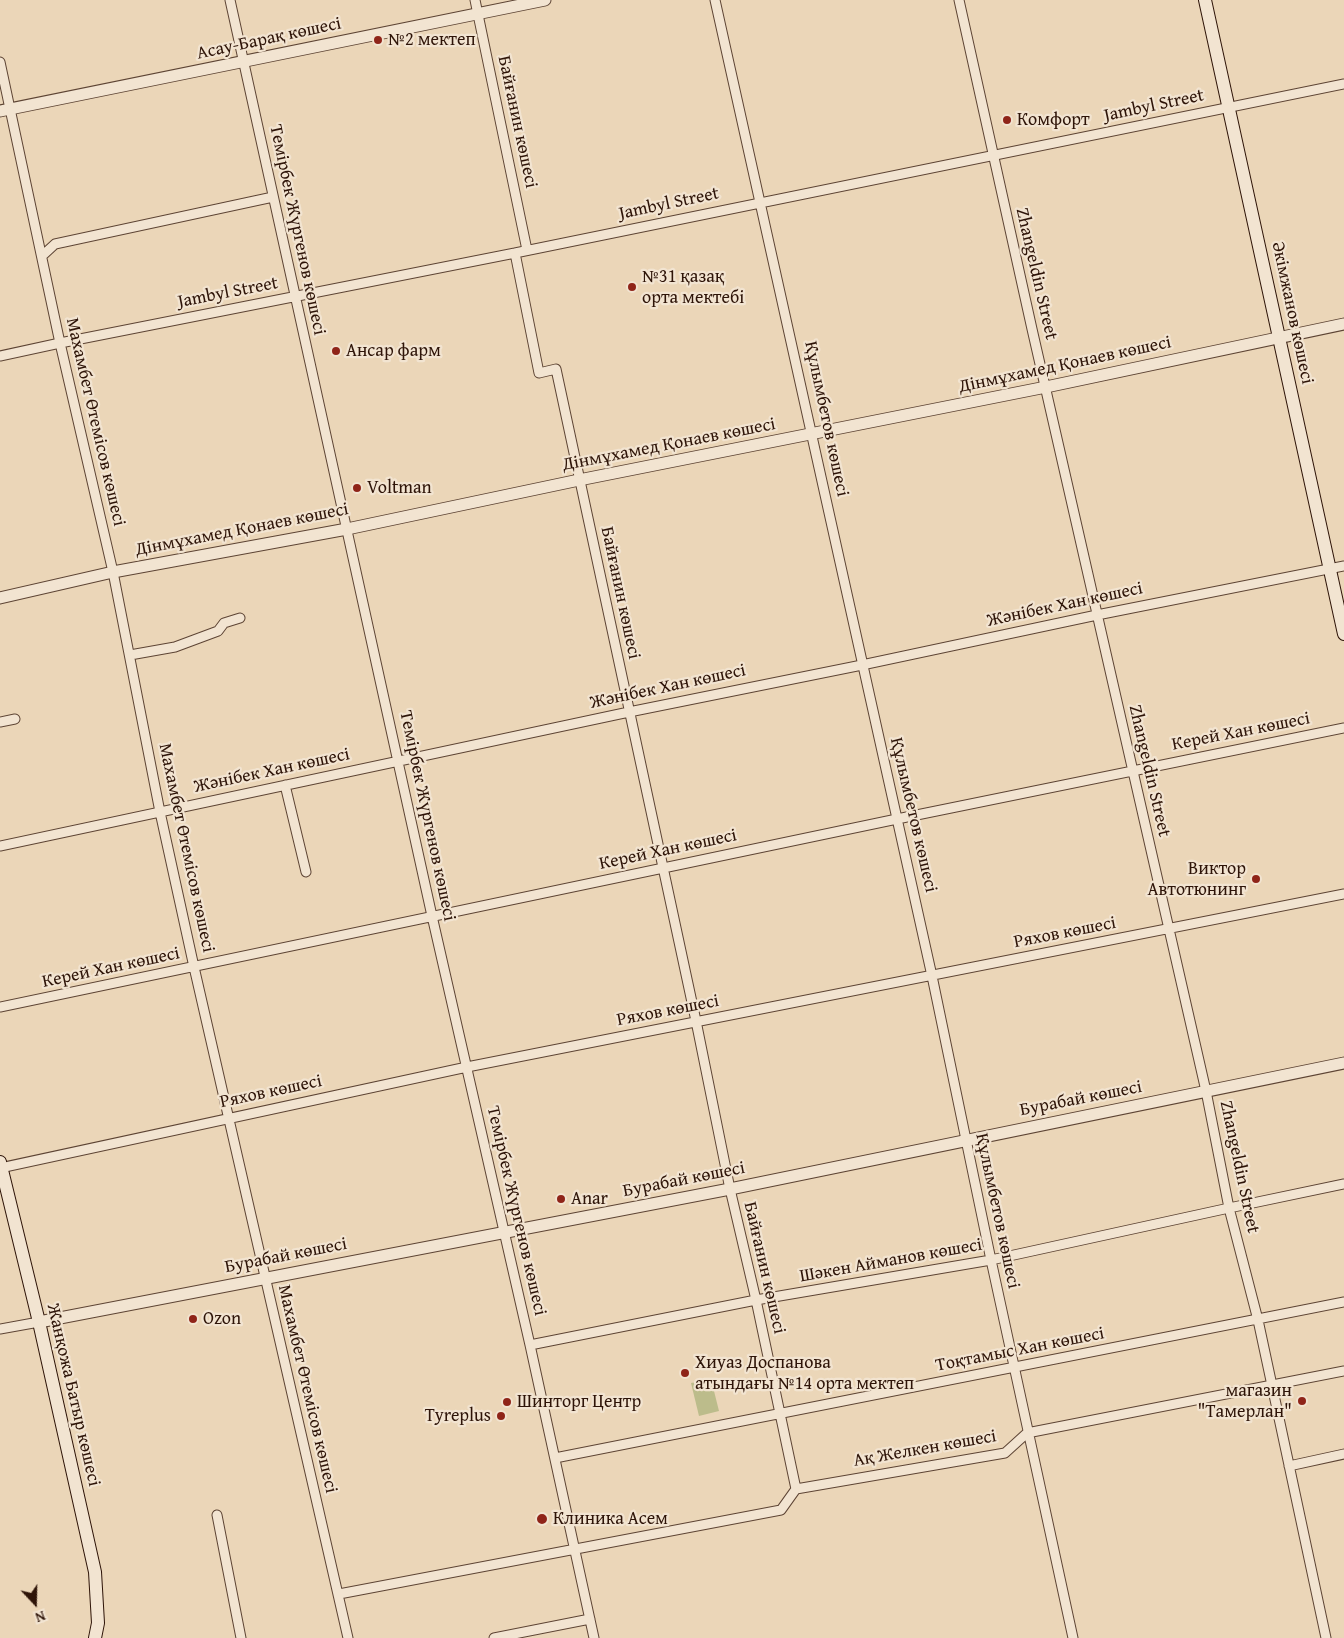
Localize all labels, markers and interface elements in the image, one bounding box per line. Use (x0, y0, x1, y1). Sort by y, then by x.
street label: Асау-Барақ көшесі (195, 13, 343, 65)
place label: №2 мектеп (388, 29, 476, 51)
marker: №2 мектеп (372, 34, 384, 46)
street label: Байғанин көшесі (492, 54, 542, 190)
street label: Jambyl Street (1102, 85, 1206, 127)
place label: Комфорт (1017, 109, 1090, 131)
marker: Комфорт (1001, 114, 1013, 126)
street label: Темірбек Жүргенов көшесі (264, 123, 330, 337)
street label: Jambyl Street (617, 183, 721, 225)
street label: Zhangeldin Street (1010, 206, 1062, 342)
street label: Әкімжанов көшесі (1266, 240, 1318, 386)
place label: №31 қазақ орта мектебі (642, 266, 744, 308)
street label: Jambyl Street (176, 273, 280, 313)
marker: №31 қазақ орта мектебі (626, 281, 638, 293)
street label: Махамбет Өтемісов көшесі (60, 316, 130, 528)
street label: Дінмұхамед Қонаев көшесі (957, 332, 1173, 398)
street label: Құлымбетов көшесі (799, 339, 853, 499)
place label: Ансар фарм (346, 340, 441, 362)
marker: Ансар фарм (330, 345, 342, 357)
street label: Дінмұхамед Қонаев көшесі (561, 414, 777, 476)
place label: Voltman (367, 477, 432, 499)
marker: Voltman (351, 482, 363, 494)
street label: Дінмұхамед Қонаев көшесі (134, 499, 350, 561)
street label: Байғанин көшесі (595, 525, 645, 661)
street label: Жәнібек Хан көшесі (985, 578, 1145, 632)
street label: Жәнібек Хан көшесі (588, 660, 748, 714)
street label: Zhangeldin Street (1123, 703, 1175, 839)
street label: Керей Хан көшесі (1170, 708, 1312, 756)
street label: Темірбек Жүргенов көшесі (394, 709, 460, 923)
street label: Құлымбетов көшесі (885, 735, 941, 895)
street label: Махамбет Өтемісов көшесі (153, 741, 219, 955)
street label: Жәнібек Хан көшесі (192, 744, 352, 798)
street label: Керей Хан көшесі (597, 825, 739, 875)
place label: Виктор Автотюнинг (1148, 858, 1246, 901)
marker: Виктор Автотюнинг (1250, 873, 1262, 885)
street label: Ряхов көшесі (1012, 913, 1118, 953)
street label: Керей Хан көшесі (40, 943, 182, 993)
street label: Ряхов көшесі (615, 991, 721, 1031)
street label: Ряхов көшесі (218, 1071, 324, 1113)
street label: Бурабай көшесі (1018, 1077, 1144, 1121)
street label: Zhangeldin Street (1214, 1099, 1264, 1235)
street label: Темірбек Жүргенов көшесі (481, 1104, 551, 1318)
street label: Құлымбетов көшесі (970, 1131, 1024, 1291)
street label: Бурабай көшесі (621, 1158, 747, 1202)
place label: Anar (571, 1188, 608, 1210)
marker: Anar (555, 1193, 567, 1205)
street label: Байғанин көшесі (738, 1200, 790, 1336)
street label: Бурабай көшесі (223, 1234, 349, 1278)
street label: Шәкен Айманов көшесі (798, 1234, 984, 1288)
street label: Махамбет Өтемісов көшесі (272, 1283, 342, 1495)
street label: Жанқожа Батыр көшесі (41, 1302, 105, 1488)
place label: Ozon (203, 1308, 241, 1330)
marker: Ozon (187, 1313, 199, 1325)
street label: Тоқтамыс Хан көшесі (934, 1323, 1106, 1377)
place label: Хиуаз Доспанова атындағы №14 орта мектеп (695, 1352, 914, 1395)
marker: Хиуаз Доспанова атындағы №14 орта мектеп (679, 1367, 691, 1379)
place label: магазин "Тамерлан" (1198, 1380, 1292, 1422)
place label: Шинторг Центр (517, 1391, 641, 1413)
marker: магазин "Тамерлан" (1296, 1395, 1308, 1407)
marker: Шинторг Центр (501, 1396, 513, 1408)
place label: Tyreplus (425, 1405, 491, 1427)
marker: Tyreplus (495, 1410, 507, 1422)
street label: Ақ Желкен көшесі (852, 1426, 998, 1472)
place label: Клиника Асем (553, 1508, 668, 1530)
marker: Клиника Асем (535, 1512, 549, 1526)
north arrow (10, 1578, 60, 1628)
text: N (32, 1606, 48, 1628)

